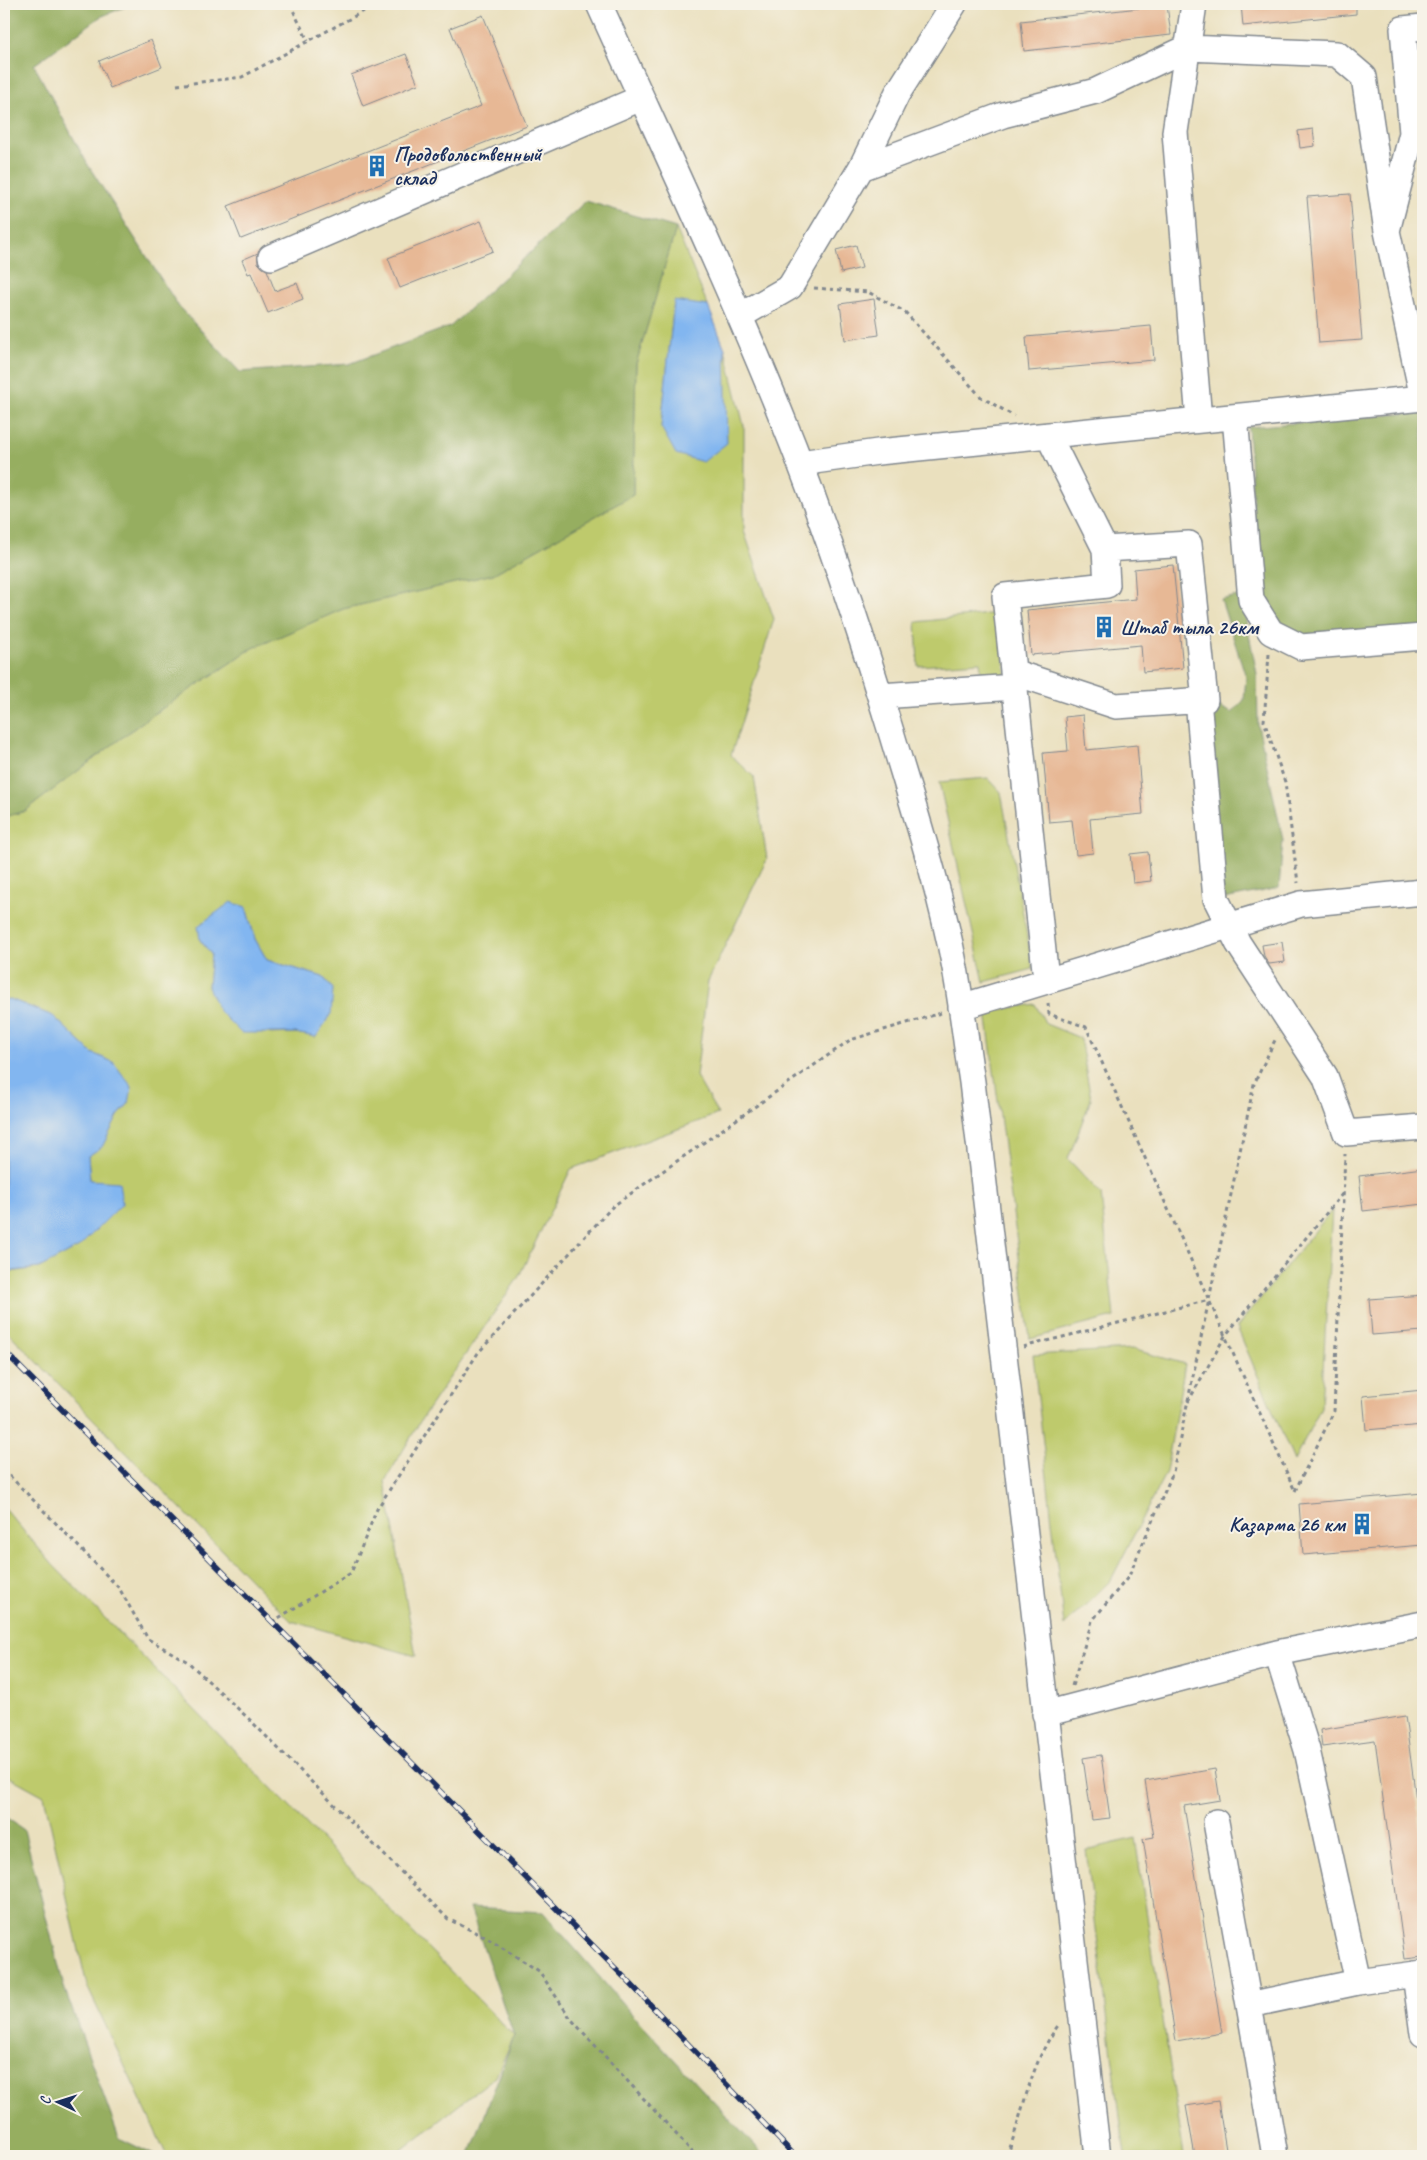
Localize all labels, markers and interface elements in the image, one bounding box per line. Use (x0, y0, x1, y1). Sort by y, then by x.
place label: Продовольственный склад (394, 141, 544, 191)
building icon: Продовольственный склад (364, 153, 390, 179)
building icon: Штаб тыла 26км (1091, 614, 1117, 640)
place label: Штаб тыла 26км (1120, 614, 1260, 640)
place label: Казарма 26 км (1229, 1511, 1347, 1538)
building icon: Казарма 26 км (1349, 1511, 1375, 1537)
north arrow (32, 2078, 82, 2128)
text: С (37, 2095, 54, 2105)

